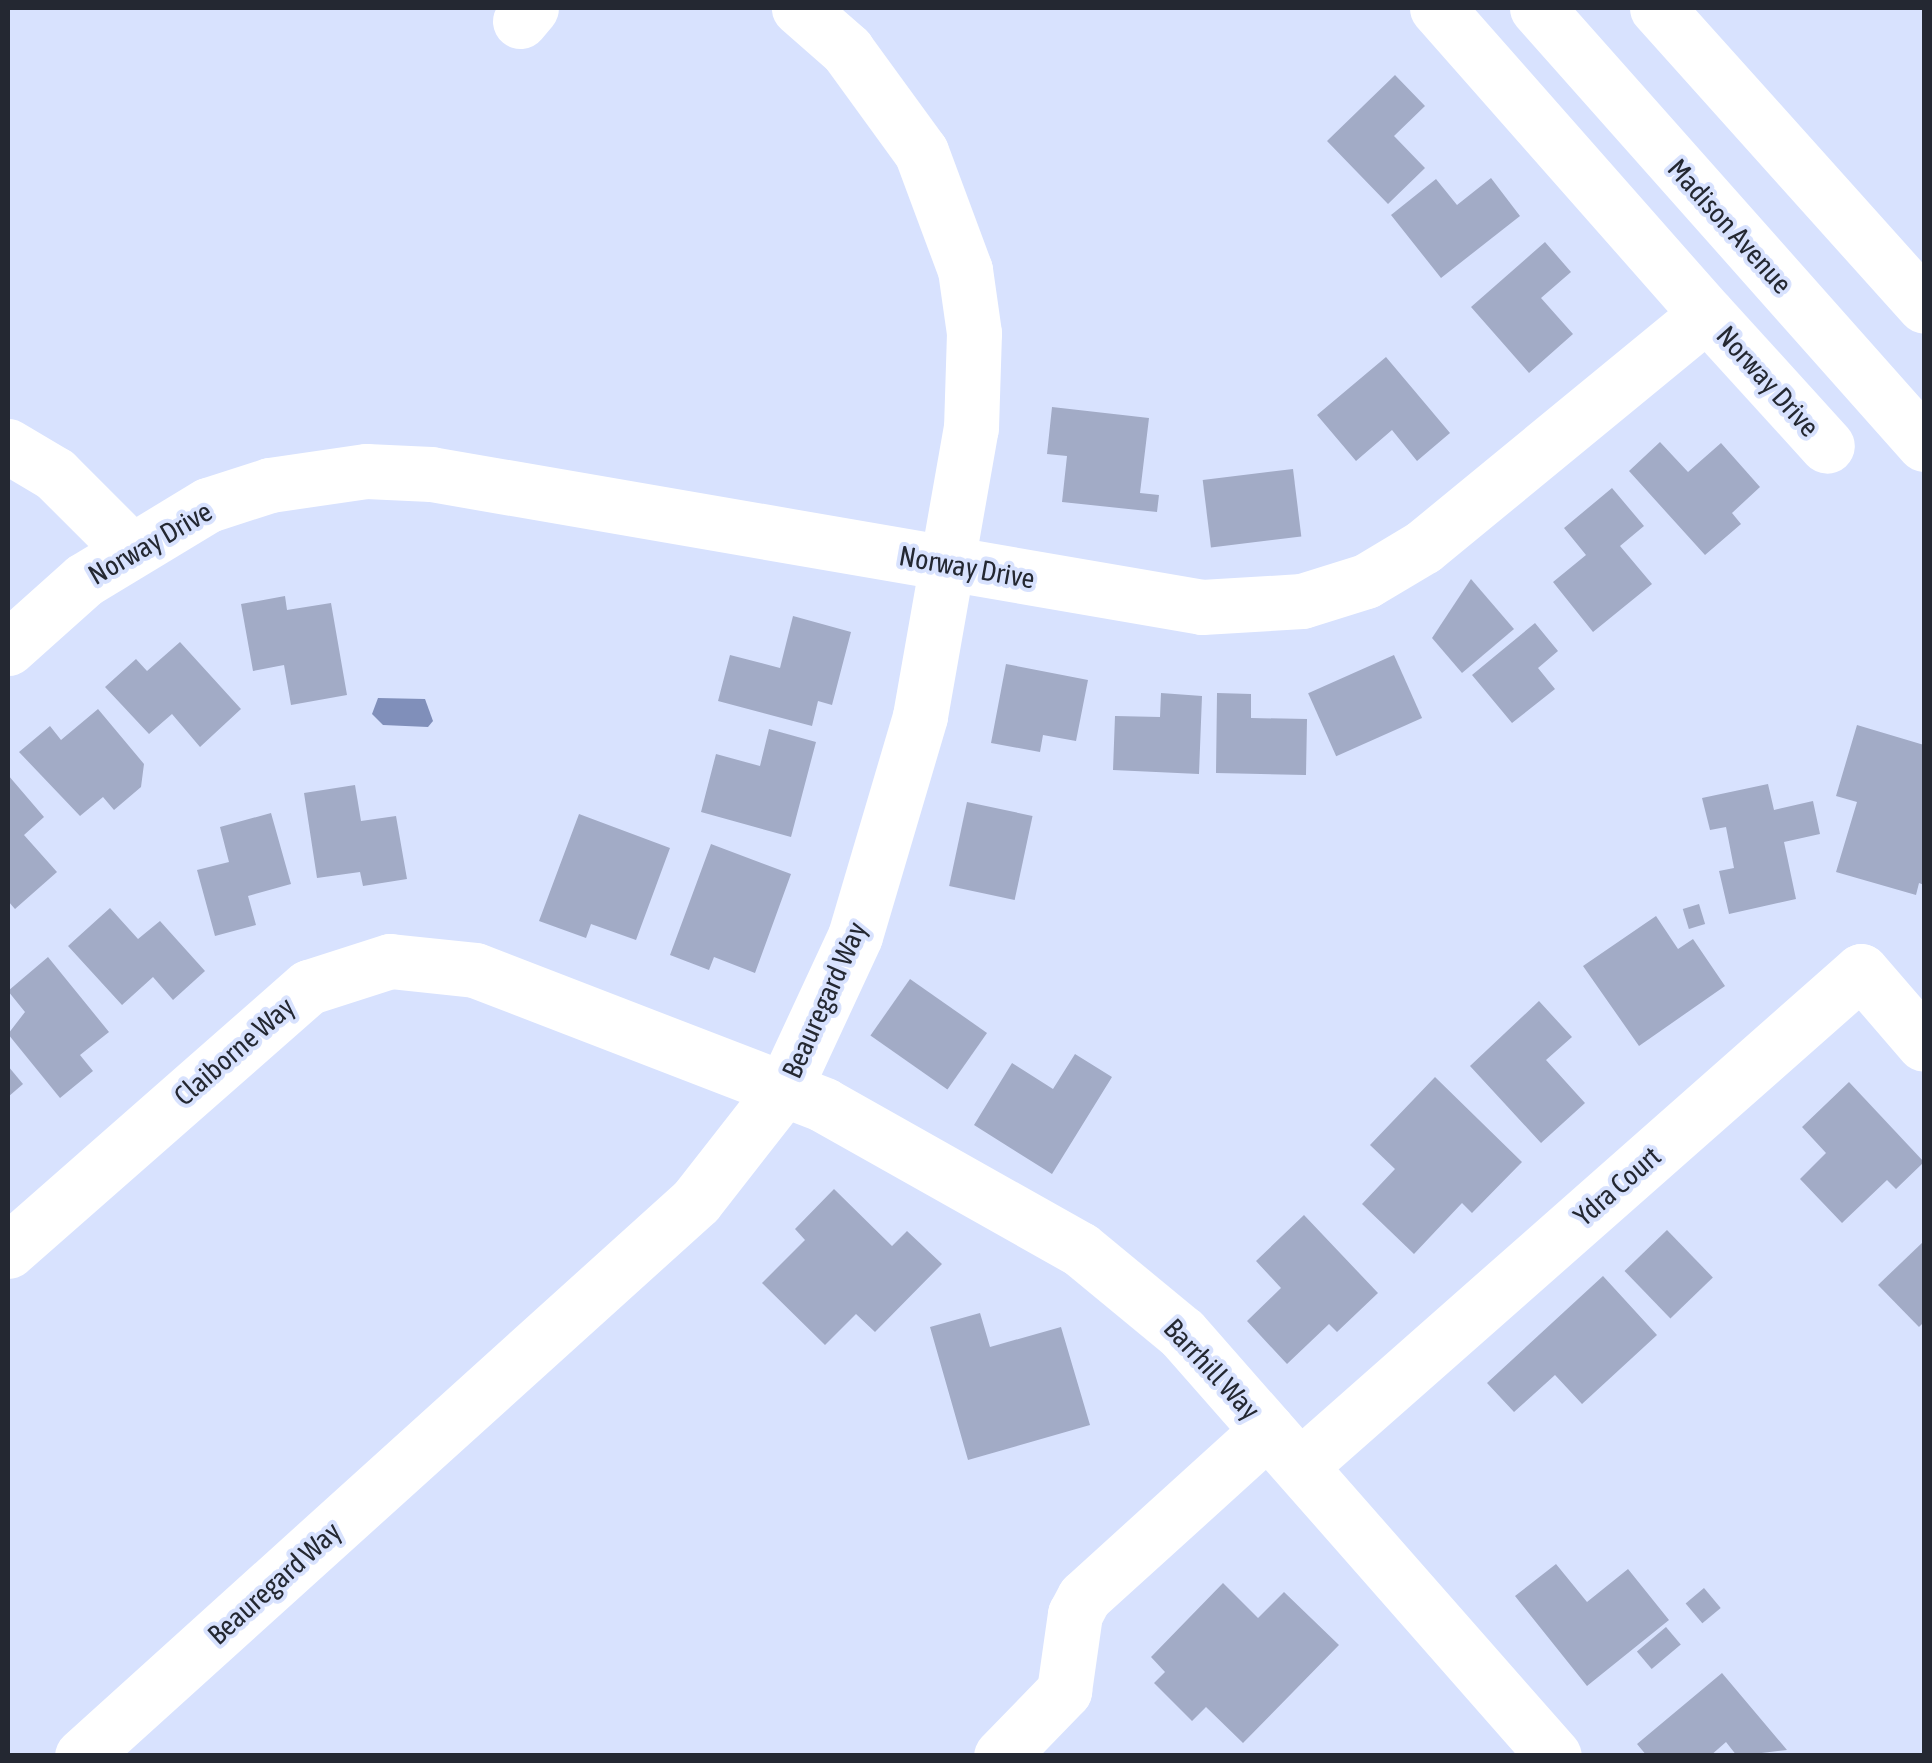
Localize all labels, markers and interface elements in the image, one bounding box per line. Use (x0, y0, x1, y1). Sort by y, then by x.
street label: Madison Avenue (1661, 152, 1799, 300)
street label: Norway Drive (1710, 319, 1826, 443)
street label: Norway Drive (82, 494, 218, 592)
street label: Norway Drive (897, 539, 1037, 595)
street label: Beauregard Way (775, 917, 873, 1083)
street label: Claiborne Way (167, 990, 301, 1112)
street label: Ydra Court (1567, 1139, 1667, 1233)
street label: Barrhill Way (1157, 1312, 1267, 1426)
street label: Beauregard Way (201, 1515, 347, 1651)

